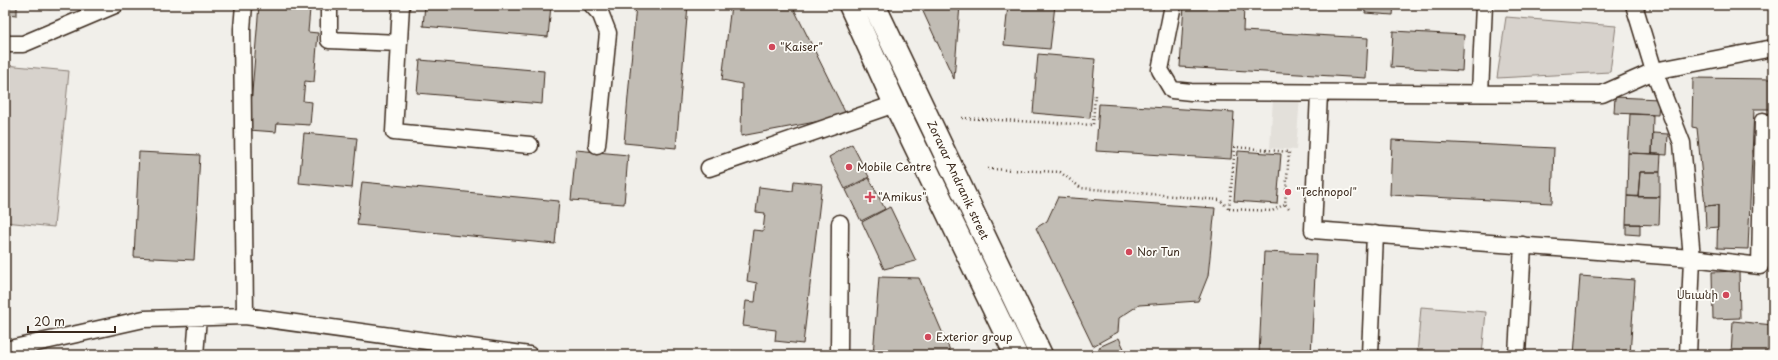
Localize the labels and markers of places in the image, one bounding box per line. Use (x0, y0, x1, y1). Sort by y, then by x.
place label: "Kaiser" (780, 38, 823, 55)
marker: "Kaiser" (767, 42, 777, 52)
place label: Mobile Centre (857, 158, 931, 175)
marker: Mobile Centre (844, 162, 854, 172)
place label: "Technopol" (1296, 183, 1357, 200)
marker: "Technopol" (1283, 187, 1293, 197)
place label: "Amikus" (878, 188, 926, 205)
marker: "Amikus" (865, 192, 875, 202)
place label: Nor Tun (1137, 243, 1180, 260)
marker: Nor Tun (1124, 247, 1134, 257)
place label: Սեւանի (1677, 286, 1718, 303)
marker: Սեւանի (1721, 290, 1731, 300)
place label: Exterior group (936, 328, 1013, 345)
marker: Exterior group (923, 332, 933, 342)

